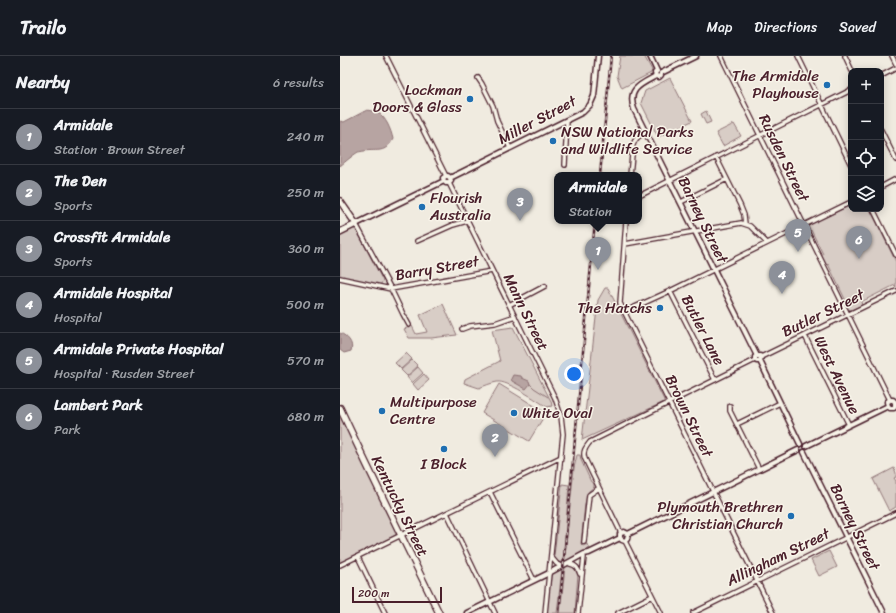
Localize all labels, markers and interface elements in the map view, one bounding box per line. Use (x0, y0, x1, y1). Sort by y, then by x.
text: Trailo (20, 11, 66, 44)
text: Map (706, 15, 732, 40)
text: Directions (754, 15, 817, 40)
text: Saved (839, 15, 876, 40)
place label: The Armidale Playhouse (732, 63, 819, 106)
text: Nearby (16, 67, 70, 97)
map controls (848, 68, 884, 212)
button: + (848, 68, 884, 104)
text: 6 results (273, 71, 324, 94)
place label: Lockman Doors & Glass (372, 77, 462, 120)
marker: The Armidale Playhouse (822, 80, 832, 90)
street label: Miller Street (493, 88, 582, 152)
marker: Lockman Doors & Glass (465, 94, 475, 104)
button: − (848, 104, 884, 140)
street label: Rusden Street (752, 110, 817, 207)
text: Armidale (54, 112, 113, 138)
place label: NSW National Parks and Wildlife Service (561, 119, 694, 162)
text: 1 (26, 125, 32, 148)
text: 240 m (287, 125, 324, 148)
marker: NSW National Parks and Wildlife Service (548, 136, 558, 146)
text: Station · Brown Street (54, 138, 185, 161)
button: locate (848, 140, 884, 176)
text: The Den (54, 168, 107, 194)
popup (554, 172, 642, 224)
street label: Barney Street (671, 172, 736, 269)
text: Armidale (569, 174, 627, 200)
button: layers (848, 176, 884, 212)
text: 2 (25, 181, 33, 204)
text: 250 m (287, 181, 324, 204)
place label: Flourish Australia (429, 185, 491, 228)
pin: 3 (507, 188, 533, 221)
text: Sports (54, 194, 92, 217)
text: Station (569, 200, 612, 223)
marker: Flourish Australia (417, 202, 427, 212)
pin: 5 (785, 219, 811, 252)
text: Crossfit Armidale (54, 224, 170, 250)
pin: 6 (846, 226, 872, 259)
text: 3 (25, 237, 33, 260)
text: 360 m (288, 237, 324, 260)
pin: 1 (585, 237, 611, 270)
street label: Barry Street (393, 248, 482, 288)
text: Sports (54, 250, 92, 273)
pin: 4 (769, 261, 795, 294)
street label: Mann Street (496, 269, 556, 356)
text: Armidale Hospital (54, 280, 172, 306)
street label: Butler Street (777, 281, 870, 344)
street label: Butler Lane (674, 290, 732, 370)
text: 4 (25, 293, 33, 316)
text: 500 m (286, 293, 324, 316)
place label: The Hatchs (577, 295, 652, 321)
marker: The Hatchs (655, 303, 665, 313)
text: Hospital (54, 306, 102, 329)
street label: West Avenue (807, 331, 867, 419)
text: Armidale Private Hospital (54, 336, 224, 362)
text: 5 (25, 349, 33, 372)
text: 570 m (287, 349, 324, 372)
text: Hospital · Rusden Street (54, 362, 194, 385)
your location (564, 364, 584, 384)
street label: Brown Street (658, 370, 721, 463)
place label: Multipurpose Centre (390, 389, 477, 432)
text: Lambert Park (54, 392, 143, 418)
place label: White Oval (522, 400, 593, 426)
text: 6 (25, 405, 33, 428)
text: 680 m (287, 405, 324, 428)
marker: Multipurpose Centre (377, 406, 387, 416)
marker: White Oval (509, 408, 519, 418)
text: Park (54, 418, 81, 441)
pin: 2 (482, 424, 508, 457)
marker: I Block (439, 444, 449, 454)
street label: Kentucky Street (364, 451, 436, 562)
place label: I Block (420, 451, 467, 477)
street label: Barney Street (823, 479, 888, 576)
place label: Plymouth Brethren Christian Church (657, 494, 783, 537)
marker: Plymouth Brethren Christian Church (786, 511, 796, 521)
street label: Allingham Street (721, 520, 835, 594)
text: 200 m (358, 584, 390, 603)
scale bar (352, 585, 442, 604)

